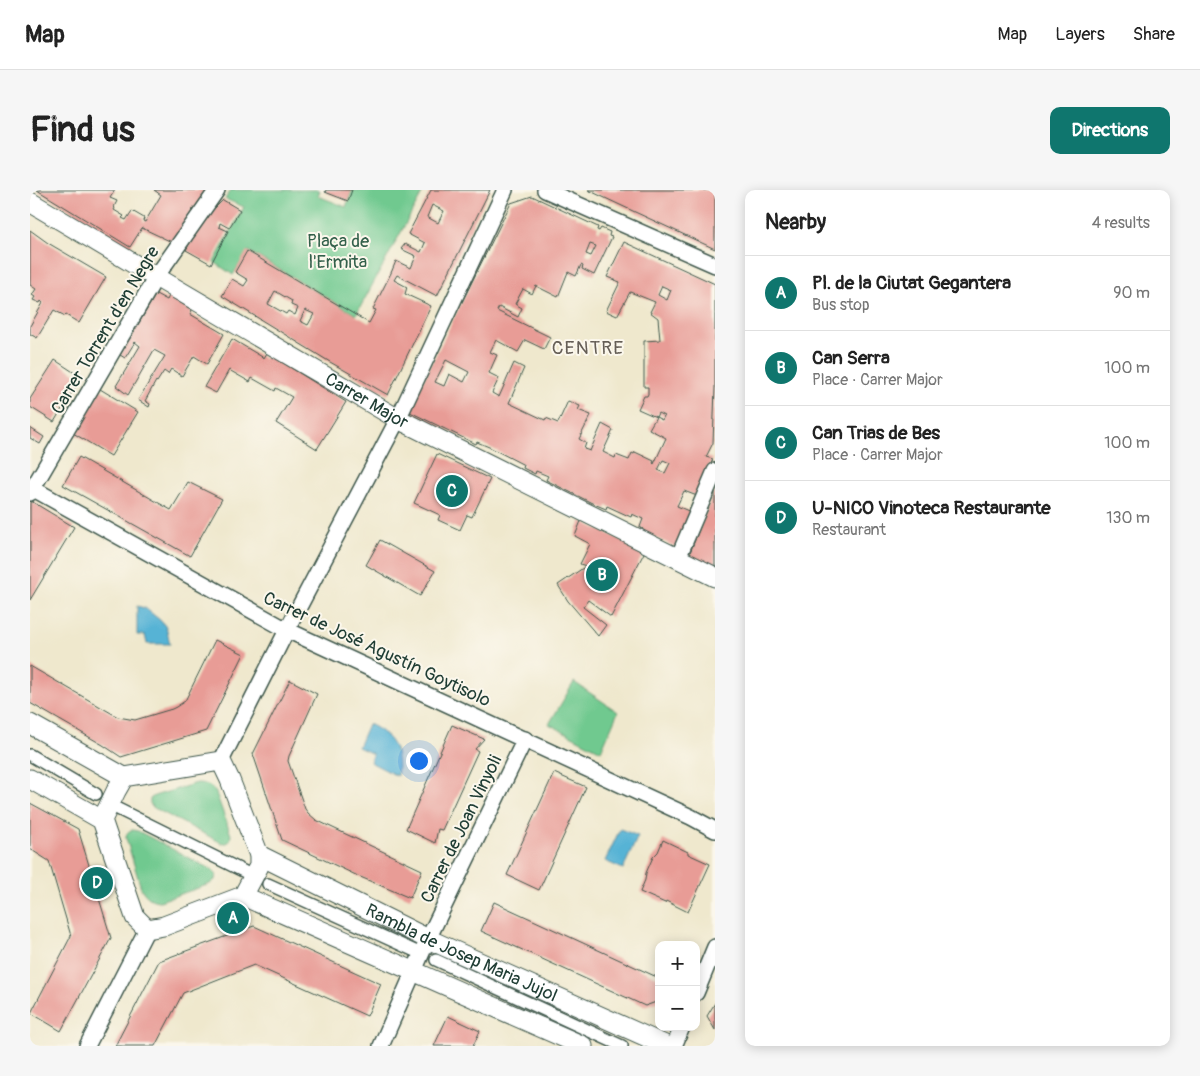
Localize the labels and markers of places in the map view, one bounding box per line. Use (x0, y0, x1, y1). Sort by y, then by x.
pin: C (436, 472, 468, 510)
pin: B (586, 556, 618, 594)
pin: D (81, 864, 113, 902)
pin: A (217, 899, 249, 937)

